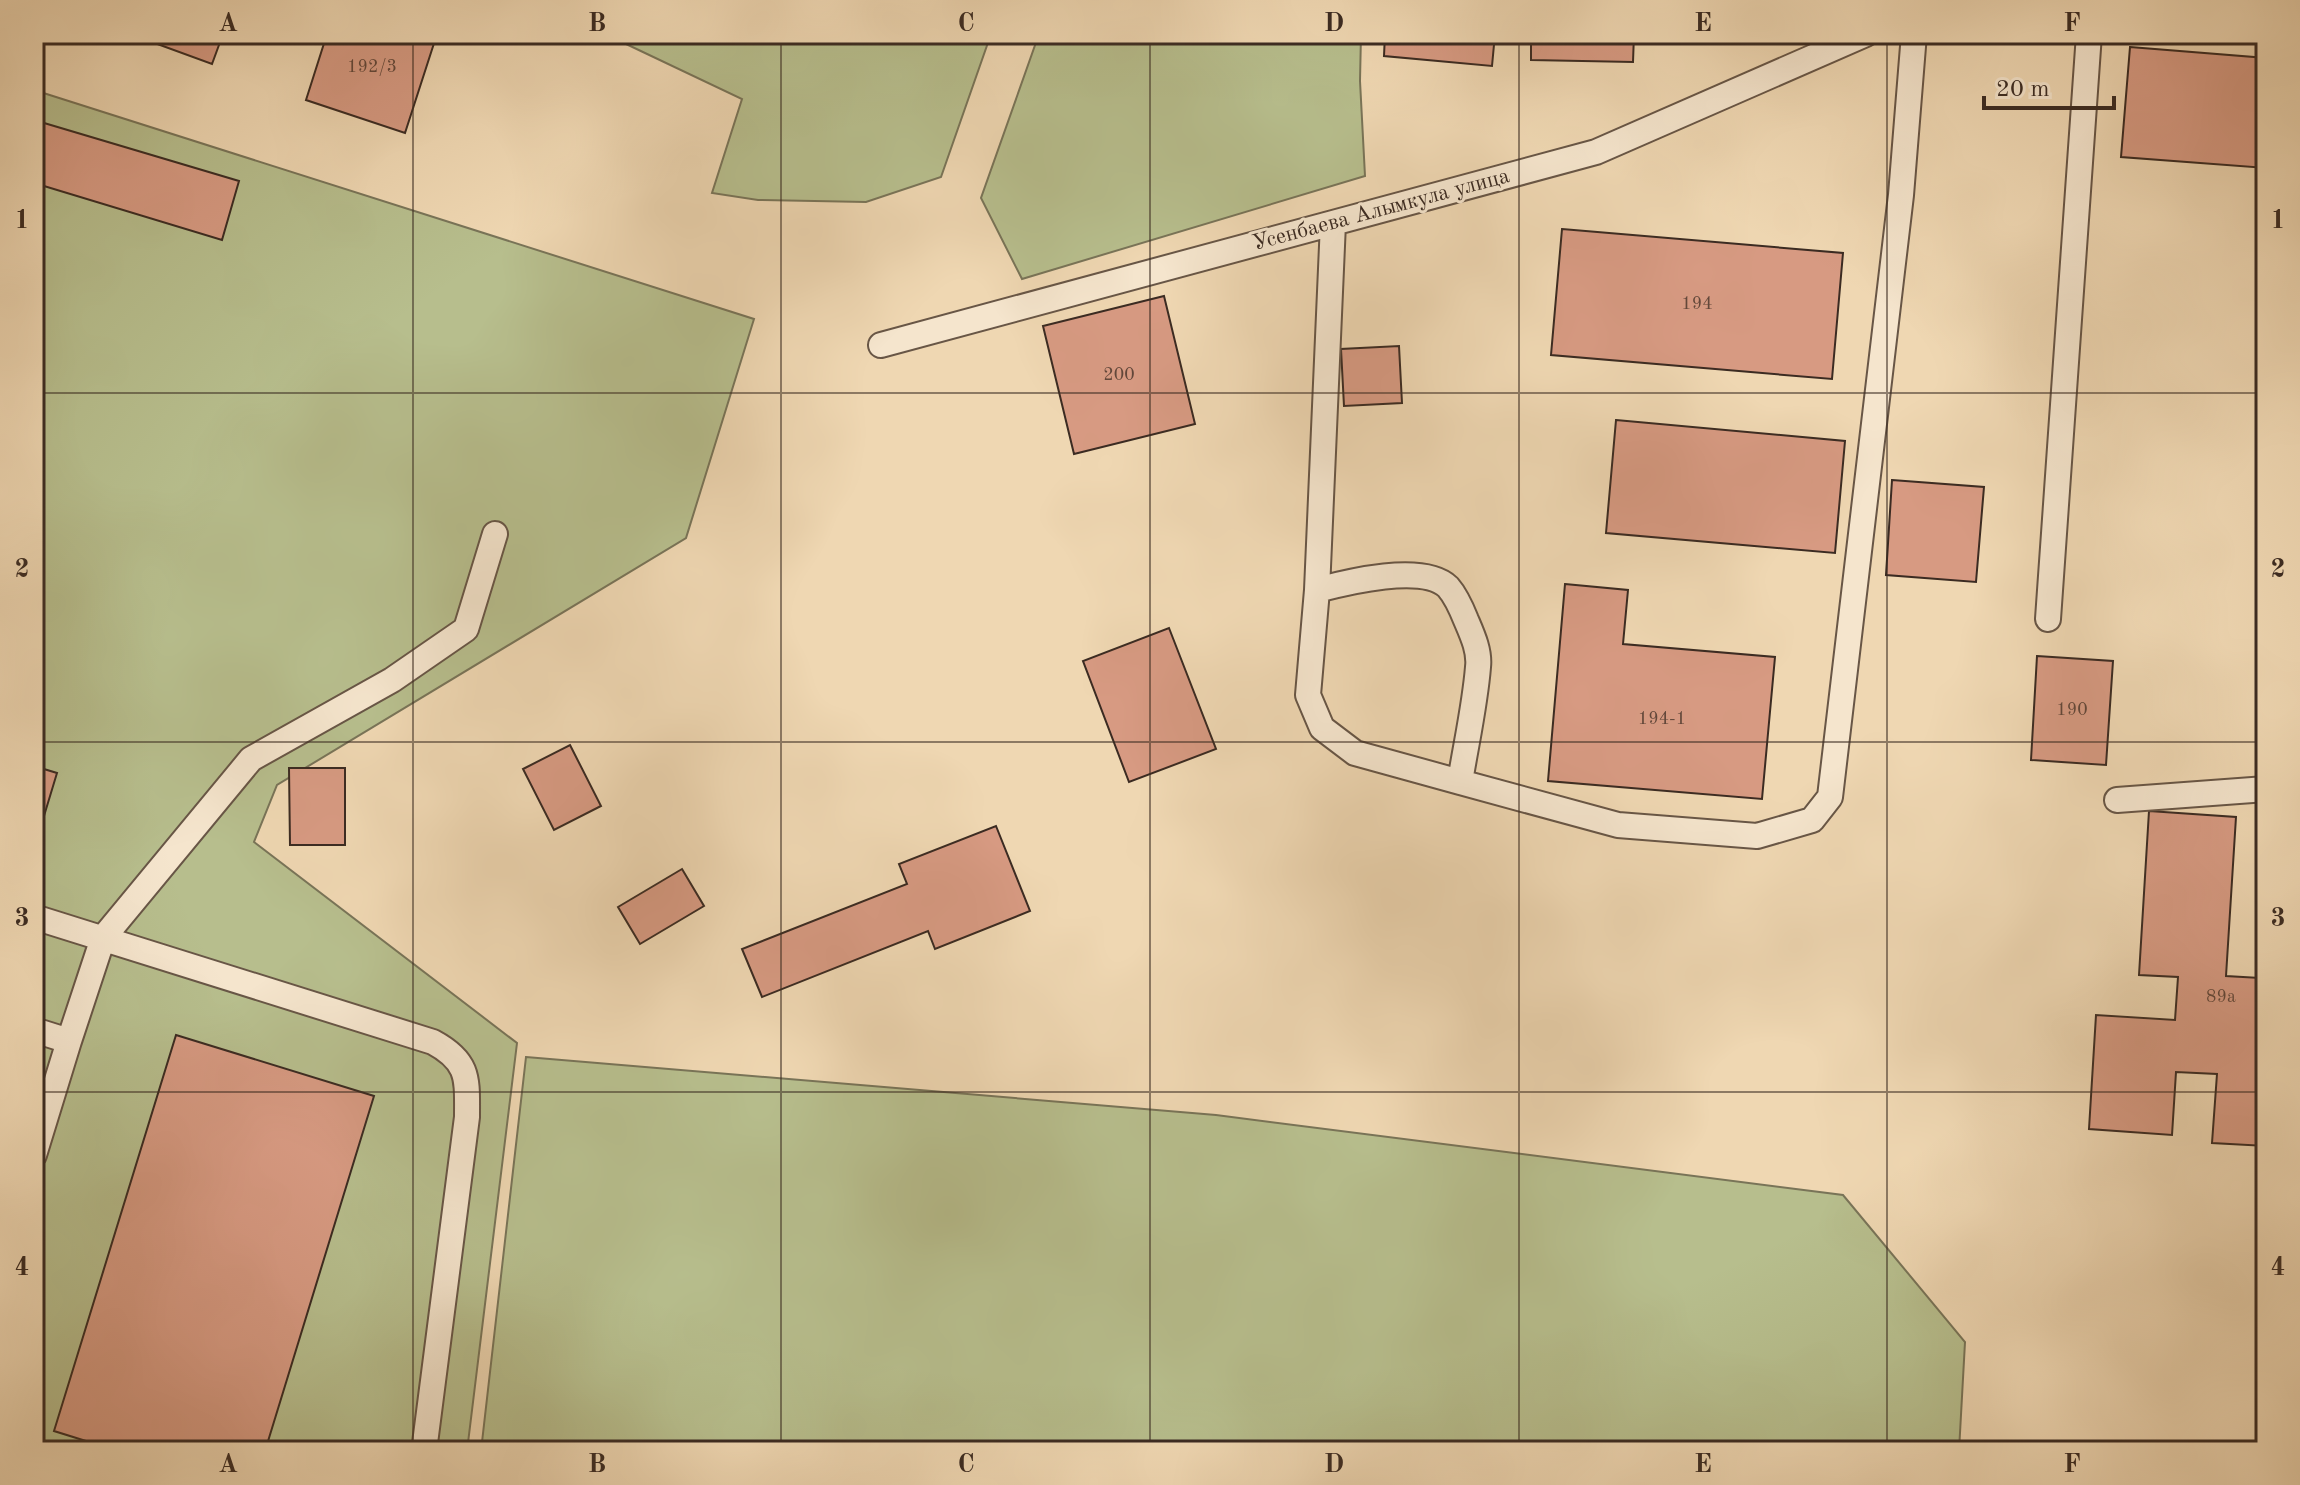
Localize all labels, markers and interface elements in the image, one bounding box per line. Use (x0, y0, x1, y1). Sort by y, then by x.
text: A (218, 11, 238, 37)
text: B (588, 11, 606, 37)
text: C (957, 11, 975, 37)
text: D (1324, 11, 1344, 37)
text: E (1694, 11, 1712, 37)
text: F (2063, 11, 2081, 37)
house number: 192/3 (347, 58, 397, 76)
scale bar (1984, 60, 2114, 110)
text: 20 m (1996, 78, 2050, 102)
street label: Усенбаева Алымкула улица (1250, 165, 1512, 255)
text: 1 (14, 208, 30, 234)
text: 1 (2270, 208, 2286, 234)
house number: 194 (1681, 295, 1713, 313)
house number: 200 (1103, 366, 1135, 384)
text: 2 (14, 557, 30, 583)
text: 2 (2270, 557, 2286, 583)
house number: 190 (2056, 701, 2088, 719)
house number: 194-1 (1638, 710, 1686, 728)
text: 3 (14, 906, 30, 932)
text: 3 (2270, 906, 2286, 932)
house number: 89a (2206, 988, 2236, 1006)
text: 4 (14, 1255, 30, 1281)
text: 4 (2270, 1255, 2286, 1281)
text: A (218, 1452, 238, 1478)
text: B (588, 1452, 606, 1478)
text: C (957, 1452, 975, 1478)
text: D (1324, 1452, 1344, 1478)
text: E (1694, 1452, 1712, 1478)
text: F (2063, 1452, 2081, 1478)

